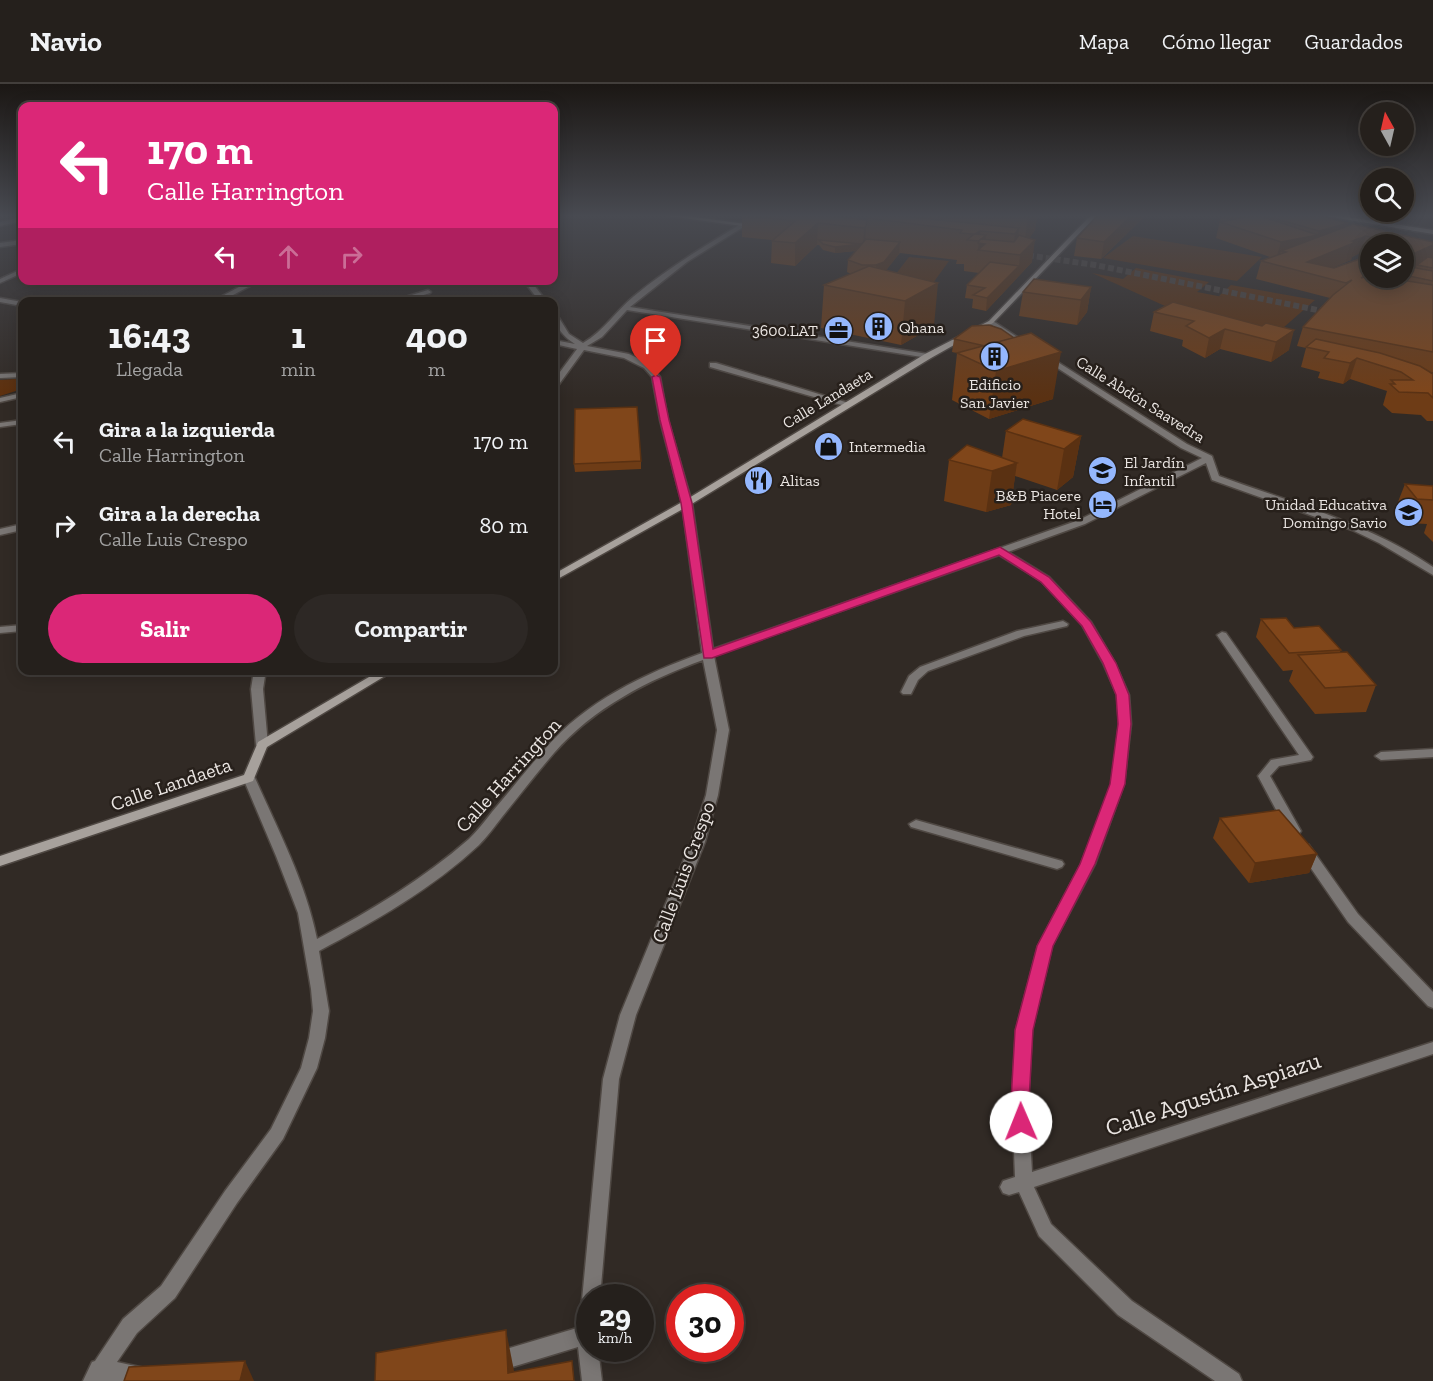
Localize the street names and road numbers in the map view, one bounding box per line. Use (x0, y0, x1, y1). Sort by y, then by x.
street label: Calle Abdón Saavedra (1073, 352, 1209, 447)
street label: Calle Landaeta (779, 364, 876, 433)
street label: Calle Harrington (450, 712, 566, 837)
street label: Calle Landaeta (107, 752, 235, 816)
street label: Calle Luis Crespo (646, 798, 720, 946)
street label: Calle Agustín Aspiazu (1102, 1045, 1325, 1142)

